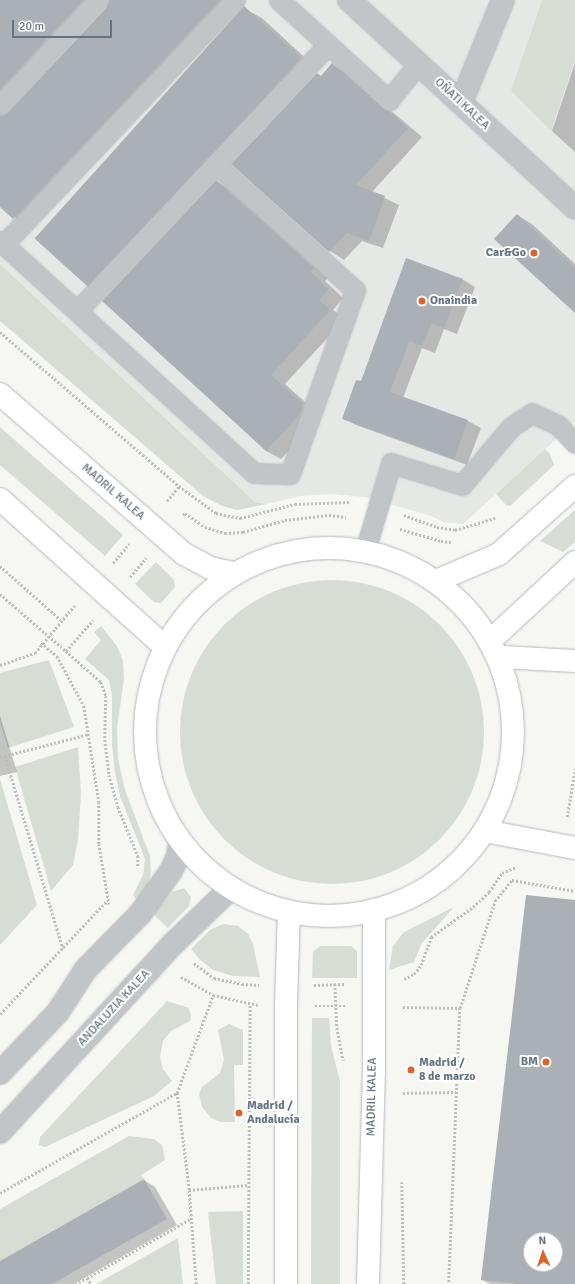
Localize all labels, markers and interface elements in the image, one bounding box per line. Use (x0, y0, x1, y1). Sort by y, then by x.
scale bar (14, 12, 114, 38)
text: 20 m (19, 19, 44, 34)
street label: OÑATI KALEA (432, 75, 492, 133)
place label: Car&Go (486, 246, 526, 260)
marker: Car&Go (529, 248, 539, 258)
place label: Onaindia (430, 294, 477, 308)
marker: Onaindia (417, 296, 427, 306)
street label: MADRIL KALEA (78, 461, 148, 523)
street label: ANDALUZIA KALEA (75, 967, 153, 1049)
place label: BM (521, 1055, 538, 1069)
place label: Madrid / 8 de marzo (419, 1056, 475, 1084)
street label: MADRIL KALEA (364, 1057, 380, 1137)
marker: BM (541, 1057, 551, 1067)
marker: Madrid / 8 de marzo (406, 1065, 416, 1075)
place label: Madrid / Andalucía (247, 1099, 300, 1127)
marker: Madrid / Andalucía (234, 1108, 244, 1118)
north arrow (523, 1232, 563, 1272)
text: N (538, 1234, 547, 1247)

